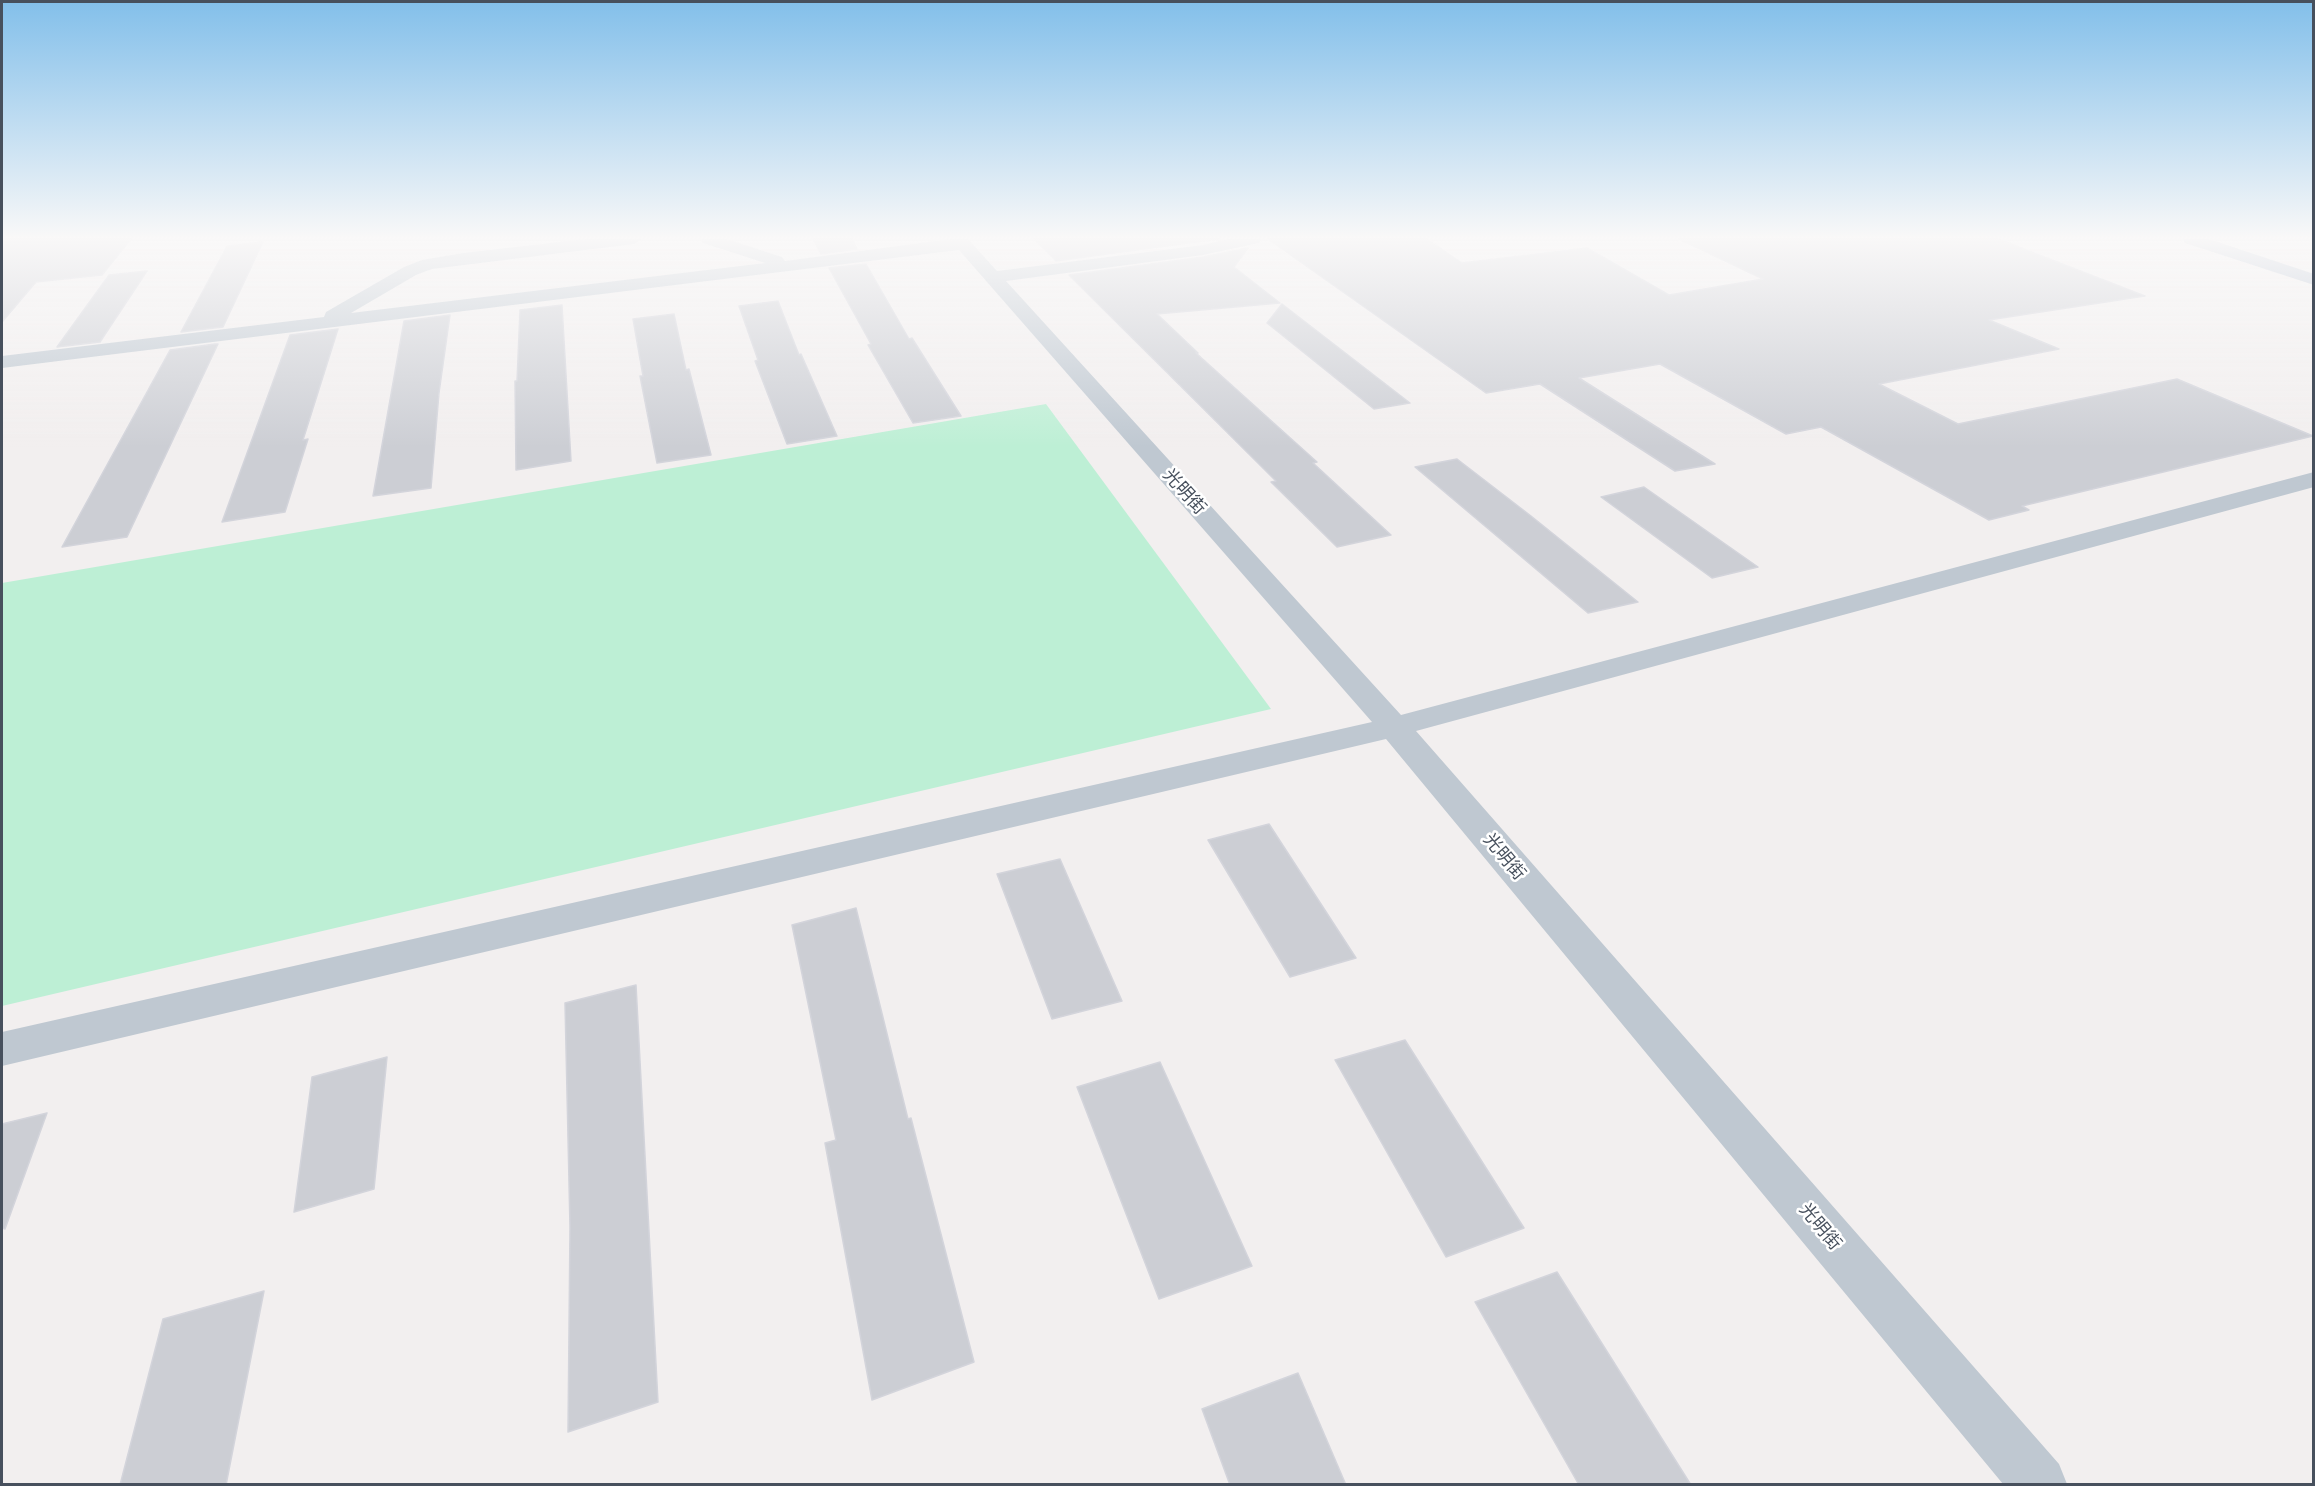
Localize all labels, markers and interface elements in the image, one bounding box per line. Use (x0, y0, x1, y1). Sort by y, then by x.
street label: 光明街 (1158, 465, 1210, 519)
street label: 光明街 (1478, 829, 1530, 885)
street label: 光明街 (1794, 1199, 1846, 1255)

